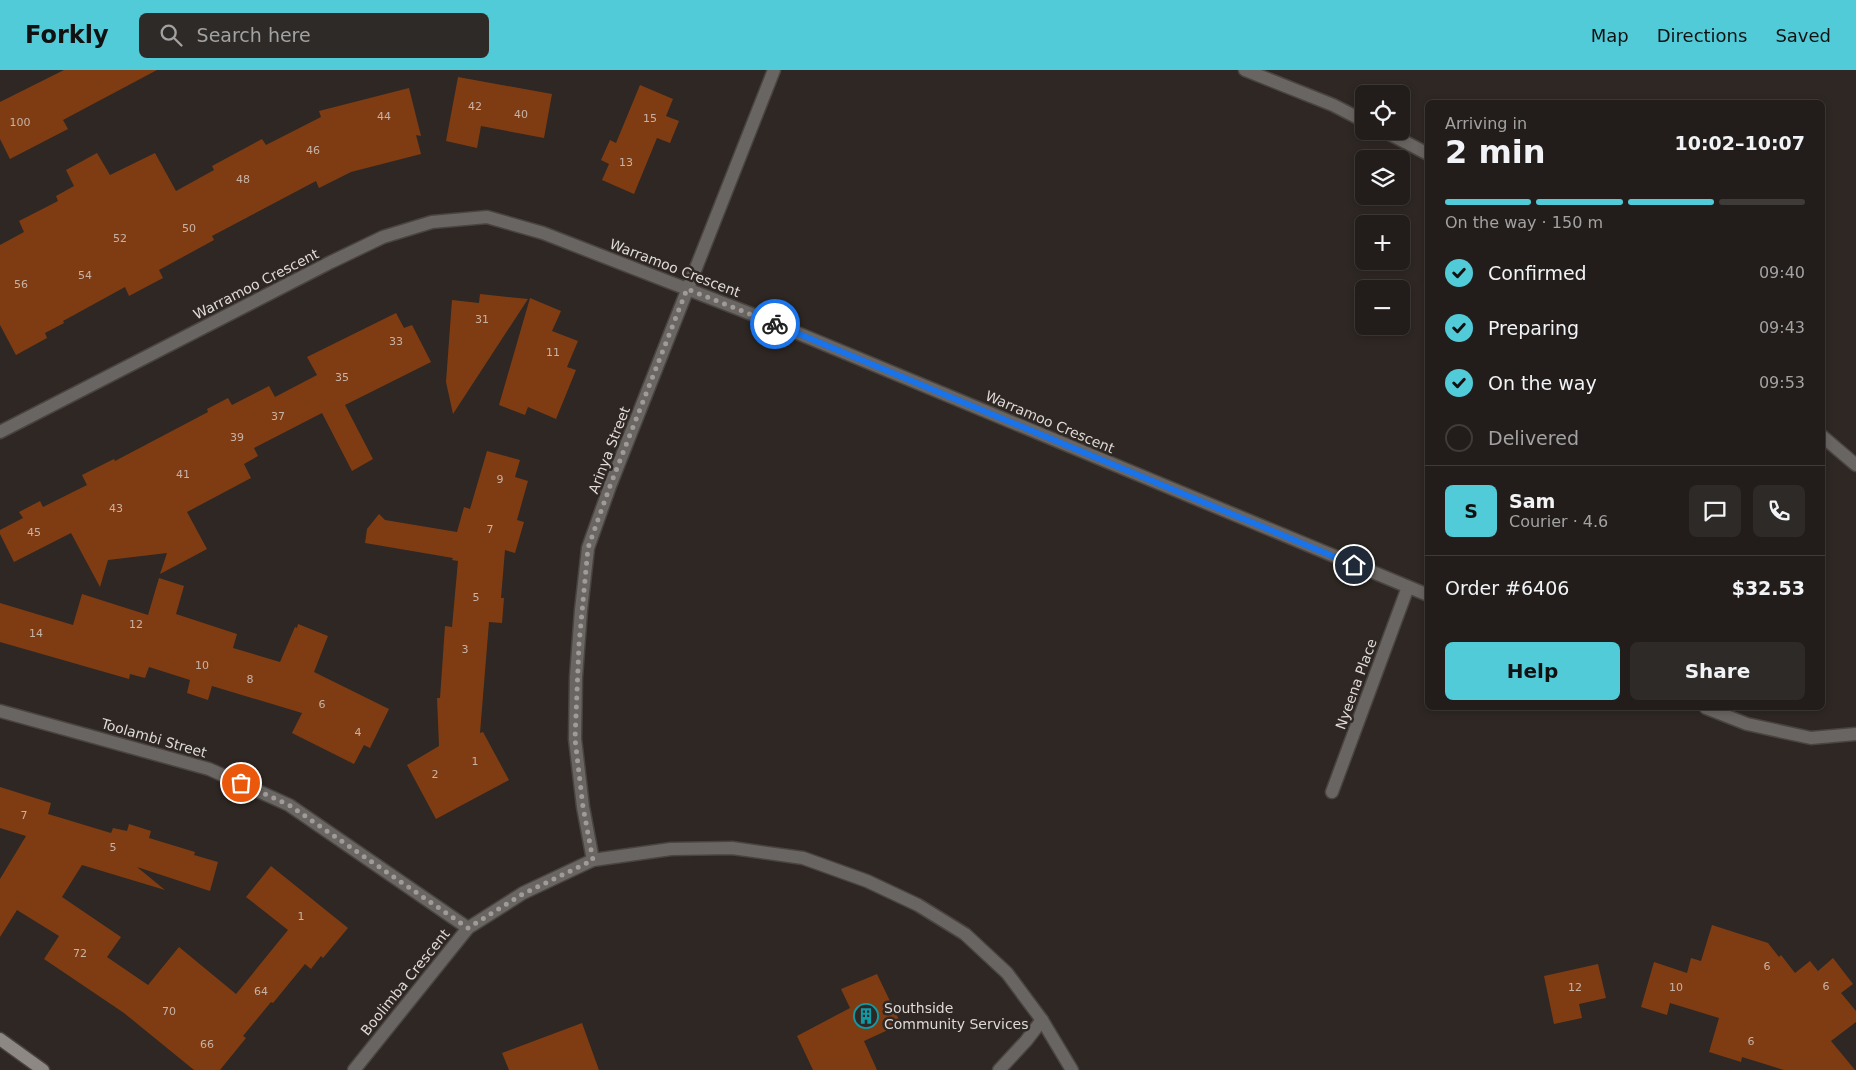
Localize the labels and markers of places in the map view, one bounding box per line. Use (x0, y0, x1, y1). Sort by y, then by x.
pin (1333, 544, 1375, 586)
pin (220, 762, 262, 804)
place label: Southside Community Services (884, 1000, 1029, 1032)
building icon: Southside Community Services (853, 1003, 879, 1029)

